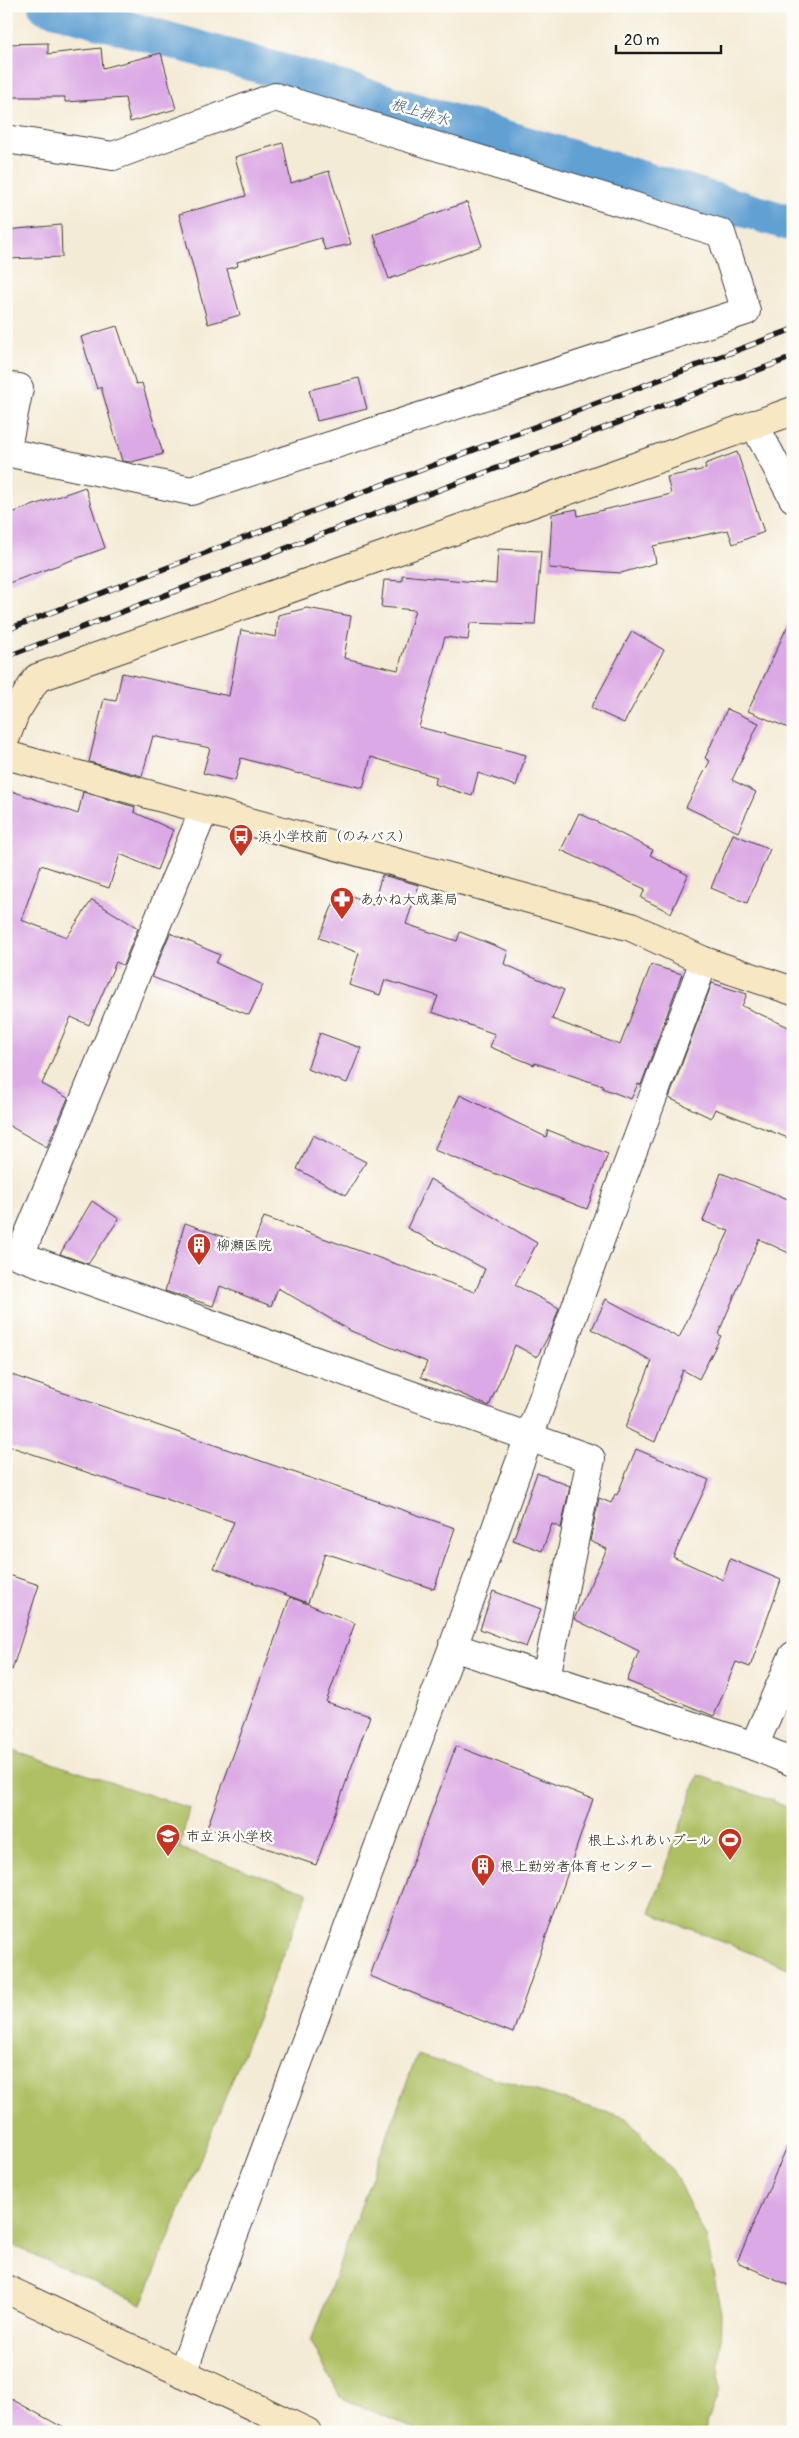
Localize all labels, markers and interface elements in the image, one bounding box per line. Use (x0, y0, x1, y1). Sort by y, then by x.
scale bar (616, 22, 722, 54)
text: 20 m (624, 31, 659, 50)
water label: 根上排水 (388, 95, 451, 130)
bus stop icon: 浜小学校前（のみバス） (228, 823, 254, 857)
place label: 浜小学校前（のみバス） (258, 828, 412, 845)
pharmacy icon: あかね大成薬局 (329, 886, 355, 920)
place label: あかね大成薬局 (360, 891, 458, 908)
building icon: 柳瀬医院 (186, 1232, 212, 1266)
place label: 柳瀬医院 (216, 1237, 272, 1254)
school or university icon: 市立 浜小学校 (155, 1823, 181, 1857)
sports icon: 根上ふれあいプール (717, 1827, 743, 1861)
place label: 市立 浜小学校 (186, 1828, 273, 1845)
place label: 根上ふれあいプール (588, 1832, 712, 1849)
building icon: 根上勤労者体育センター (470, 1853, 496, 1887)
place label: 根上勤労者体育センター (500, 1858, 653, 1875)

